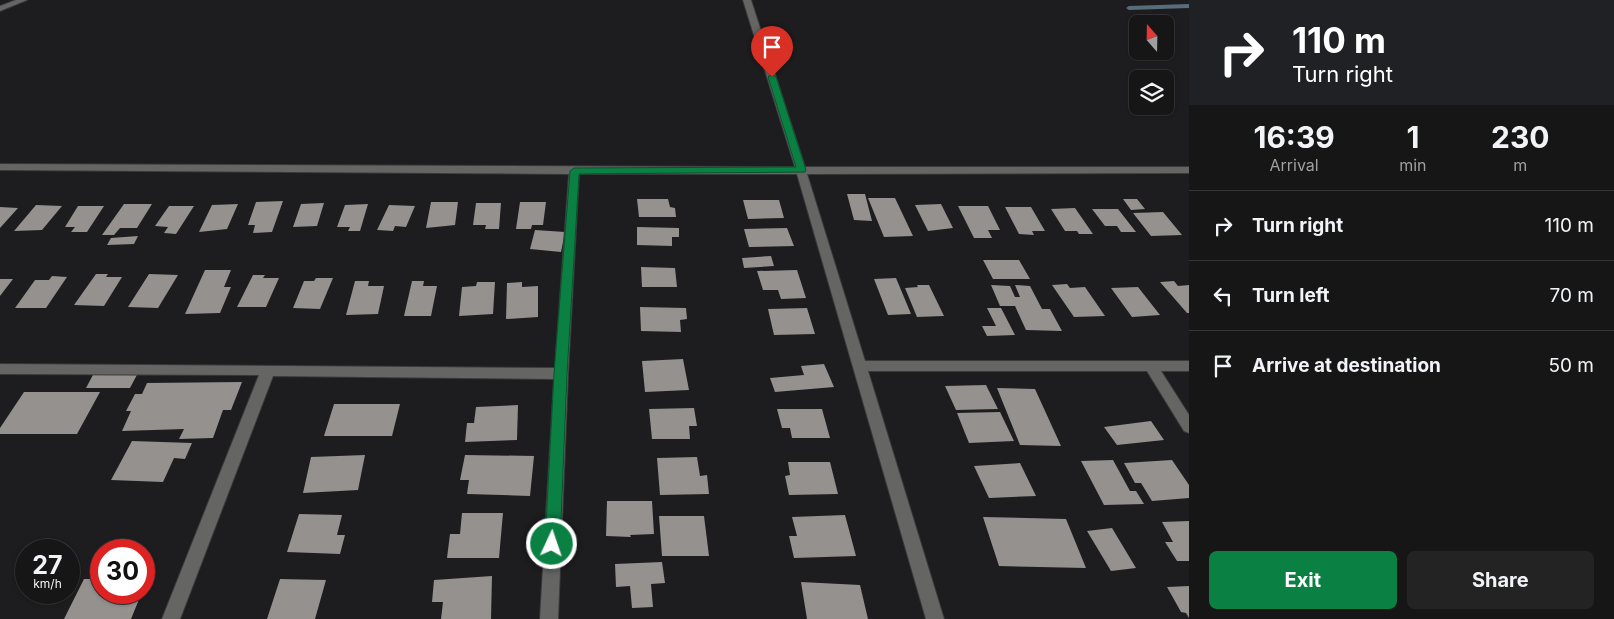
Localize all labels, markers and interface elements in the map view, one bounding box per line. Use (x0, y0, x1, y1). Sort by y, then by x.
north arrow (1129, 15, 1174, 60)
map controls (1129, 15, 1174, 115)
text: 110 m (1292, 19, 1386, 61)
icon: right (1209, 20, 1274, 85)
pin (751, 26, 793, 77)
icon: arrive (758, 33, 786, 61)
text: Turn right (1292, 61, 1393, 87)
button: layers (1129, 70, 1174, 115)
text: 16:39 (1253, 119, 1335, 155)
text: 1 (1406, 119, 1419, 155)
text: 230 (1491, 119, 1550, 155)
text: Arrival (1269, 155, 1319, 175)
text: min (1399, 155, 1427, 175)
text: m (1513, 155, 1527, 175)
icon: right (1209, 212, 1237, 240)
text: Turn right (1252, 214, 1343, 237)
text: 110 m (1545, 214, 1594, 237)
icon: left (1209, 282, 1237, 310)
text: Turn left (1252, 284, 1330, 307)
text: 70 m (1550, 284, 1594, 307)
icon: arrive (1209, 352, 1237, 380)
text: Arrive at destination (1252, 354, 1441, 377)
text: 50 m (1548, 354, 1594, 377)
position arrow (525, 517, 577, 569)
speed limit sign: 30 (90, 539, 155, 604)
text: 27 (32, 550, 63, 580)
button: Exit (1209, 551, 1397, 609)
button: Share (1407, 551, 1594, 609)
text: km/h (33, 576, 62, 591)

